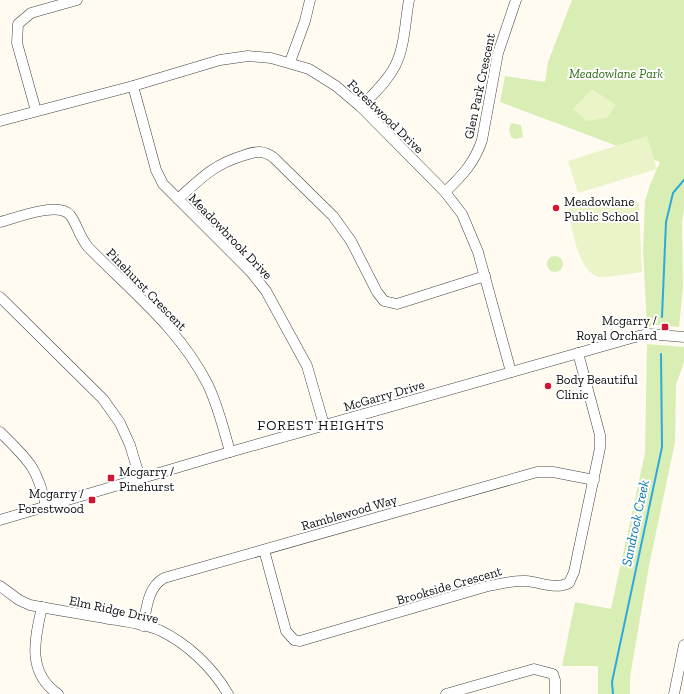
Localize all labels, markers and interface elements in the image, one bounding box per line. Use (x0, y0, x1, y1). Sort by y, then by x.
street label: Glen Park Crescent (461, 32, 498, 140)
park label: Meadowlane Park (569, 66, 663, 81)
street label: Forestwood Drive (345, 76, 427, 156)
street label: Meadowbrook Drive (186, 190, 275, 282)
place label: Meadowlane Public School (564, 194, 639, 224)
marker: Meadowlane Public School (551, 203, 561, 213)
street label: Pinehurst Crescent (104, 245, 190, 334)
place label: Mcgarry / Royal Orchard (576, 313, 658, 343)
marker: Mcgarry / Royal Orchard (660, 322, 670, 332)
place label: Body Beautiful Clinic (556, 372, 638, 402)
street label: McGarry Drive (342, 377, 426, 414)
marker: Body Beautiful Clinic (543, 381, 553, 391)
district label: FOREST HEIGHTS (257, 417, 385, 434)
place label: Mcgarry / Pinehurst (119, 464, 175, 494)
marker: Mcgarry / Pinehurst (106, 473, 116, 483)
water label: Sandrock Creek (618, 478, 653, 568)
place label: Mcgarry / Forestwood (18, 486, 85, 516)
street label: Ramblewood Way (300, 492, 399, 533)
marker: Mcgarry / Forestwood (87, 495, 97, 505)
street label: Brookside Crescent (395, 563, 504, 608)
street label: Elm Ridge Drive (68, 593, 160, 626)

